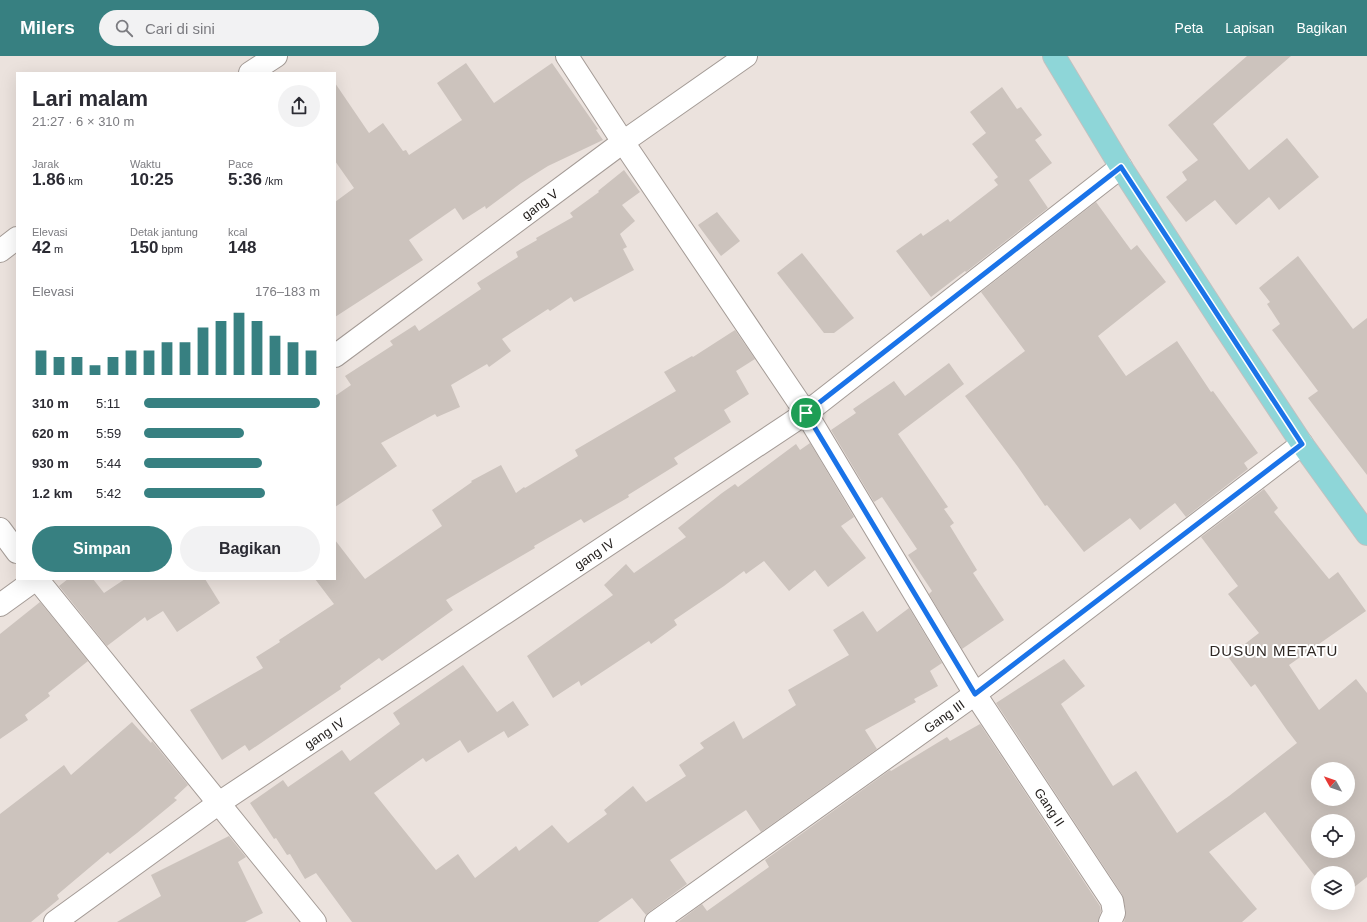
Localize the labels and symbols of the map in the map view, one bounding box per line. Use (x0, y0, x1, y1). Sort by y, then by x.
street label: gang V (519, 185, 561, 222)
pin (789, 396, 823, 430)
street label: gang IV (571, 535, 617, 572)
district label: DUSUN METATU (1210, 642, 1338, 659)
street label: Gang III (921, 697, 967, 736)
street label: gang IV (301, 714, 347, 752)
north arrow (1311, 762, 1355, 806)
street label: Gang II (1032, 785, 1068, 829)

